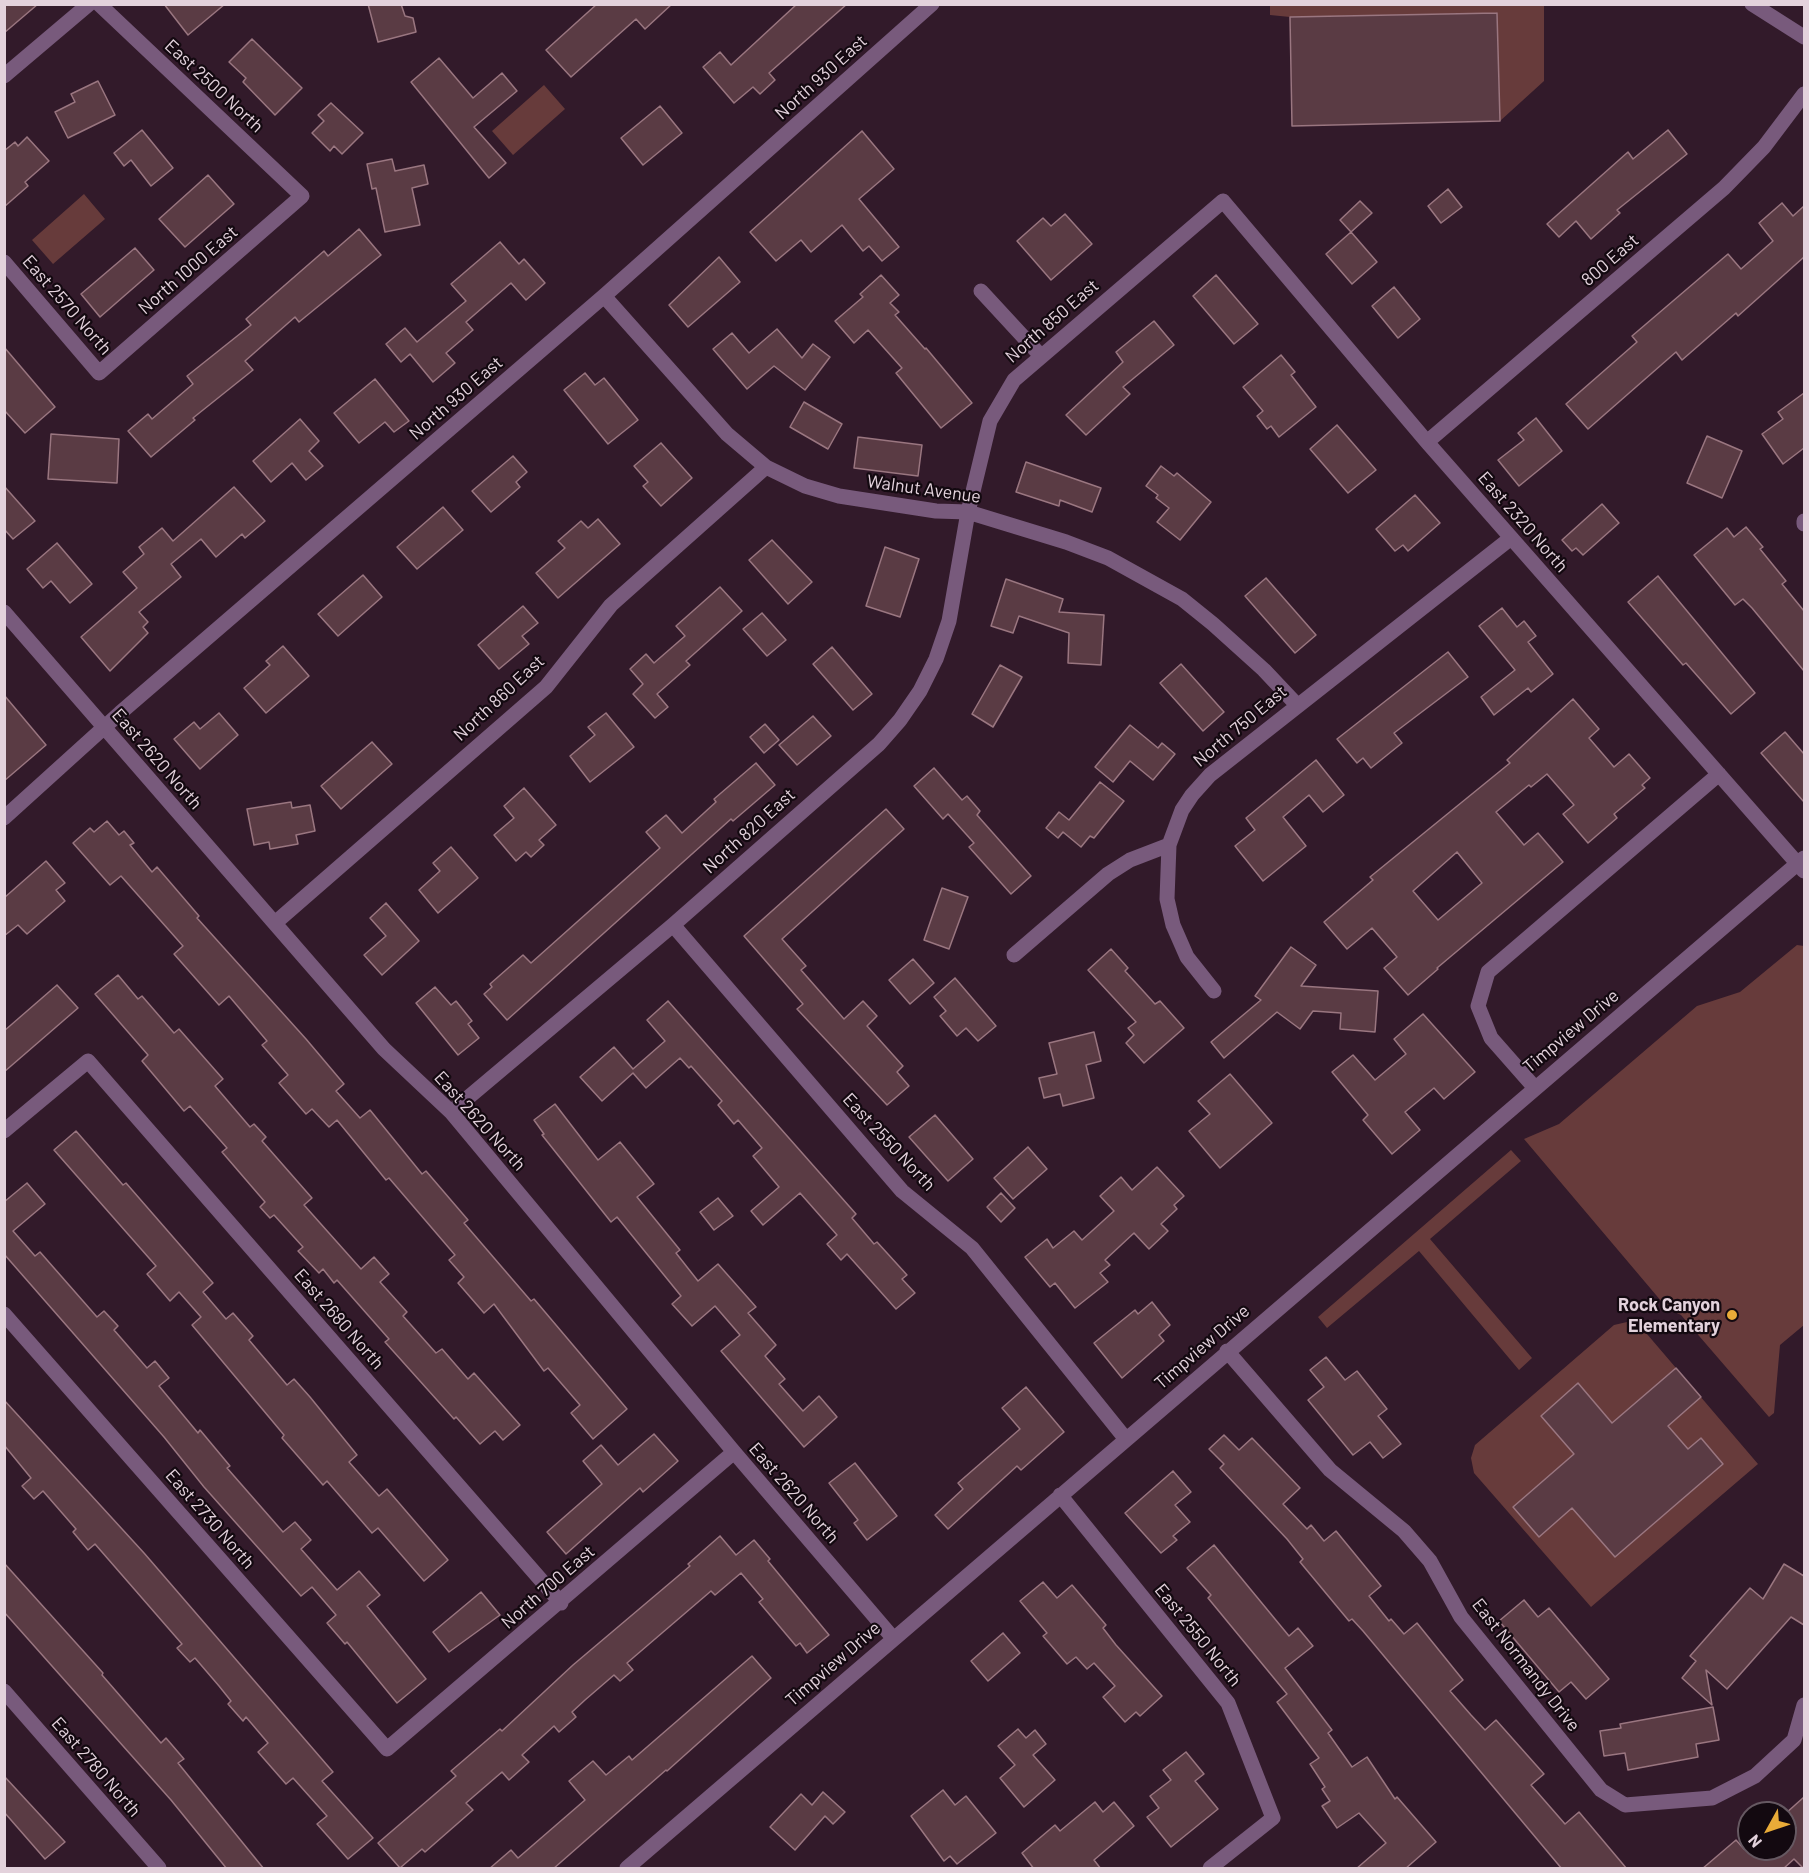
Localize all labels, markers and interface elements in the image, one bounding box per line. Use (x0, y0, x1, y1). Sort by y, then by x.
street label: North 930 East (771, 30, 871, 124)
street label: East 2500 North (160, 35, 268, 137)
street label: North 1000 East (134, 221, 242, 319)
street label: 800 East (1577, 229, 1643, 291)
street label: East 2570 North (18, 251, 116, 359)
street label: North 850 East (1001, 275, 1103, 367)
street label: North 930 East (405, 352, 507, 444)
street label: East 2320 North (1473, 467, 1573, 577)
street label: Walnut Avenue (866, 470, 982, 508)
street label: North 860 East (449, 650, 549, 746)
street label: North 750 East (1189, 681, 1291, 771)
street label: East 2620 North (107, 704, 207, 814)
street label: North 820 East (698, 784, 800, 878)
street label: Timpview Drive (1519, 985, 1623, 1077)
street label: East 2620 North (430, 1067, 530, 1175)
street label: East 2550 North (838, 1089, 940, 1195)
street label: East 2680 North (290, 1264, 388, 1374)
place label: Rock Canyon Elementary (1618, 1294, 1720, 1336)
street label: Timpview Drive (1150, 1300, 1254, 1394)
marker: Rock Canyon Elementary (1725, 1308, 1739, 1322)
street label: East 2620 North (744, 1438, 844, 1548)
street label: East 2730 North (161, 1465, 259, 1573)
street label: North 700 East (497, 1541, 599, 1633)
street label: East 2550 North (1150, 1579, 1246, 1691)
street label: East Normandy Drive (1467, 1594, 1585, 1736)
street label: Timpview Drive (781, 1617, 885, 1711)
street label: East 2780 North (47, 1713, 145, 1821)
north arrow (1737, 1801, 1797, 1861)
text: N (1744, 1831, 1765, 1852)

